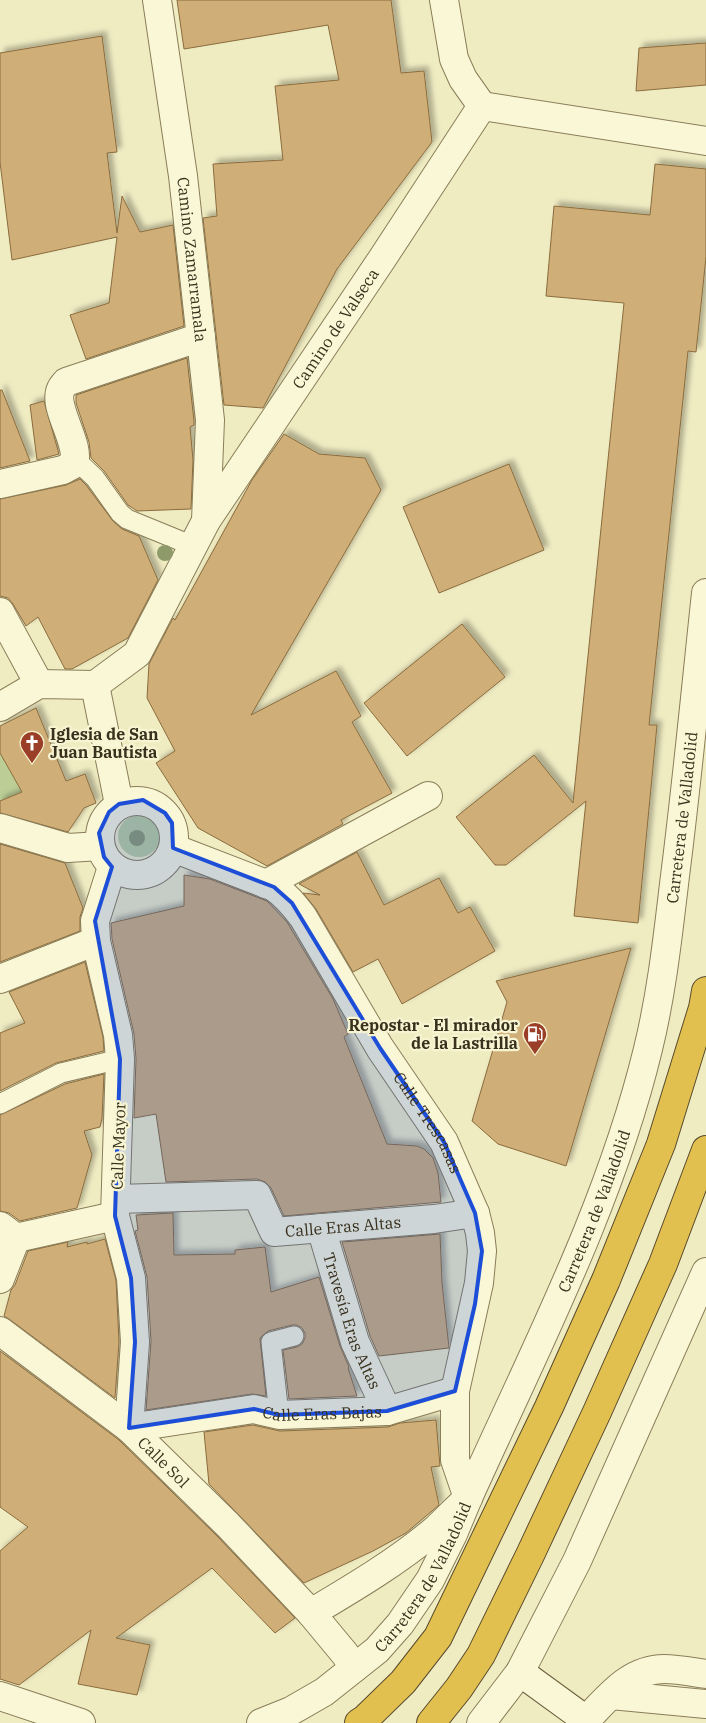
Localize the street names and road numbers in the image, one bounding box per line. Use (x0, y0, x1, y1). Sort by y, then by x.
street label: Camino Zamarramala (173, 176, 211, 343)
street label: Camino de Valseca (288, 264, 383, 392)
street label: Carretera de Valladolid (662, 730, 702, 904)
street label: Calle Trescasas (389, 1068, 466, 1176)
street label: Calle Mayor (106, 1102, 130, 1190)
street label: Carretera de Valladolid (553, 1127, 634, 1295)
street label: Calle Eras Altas (284, 1212, 402, 1241)
street label: Travesía Eras Altas (319, 1250, 385, 1392)
street label: Calle Eras Bajas (261, 1401, 382, 1425)
street label: Calle Sol (134, 1432, 194, 1492)
street label: Carretera de Valladolid (370, 1499, 475, 1656)

